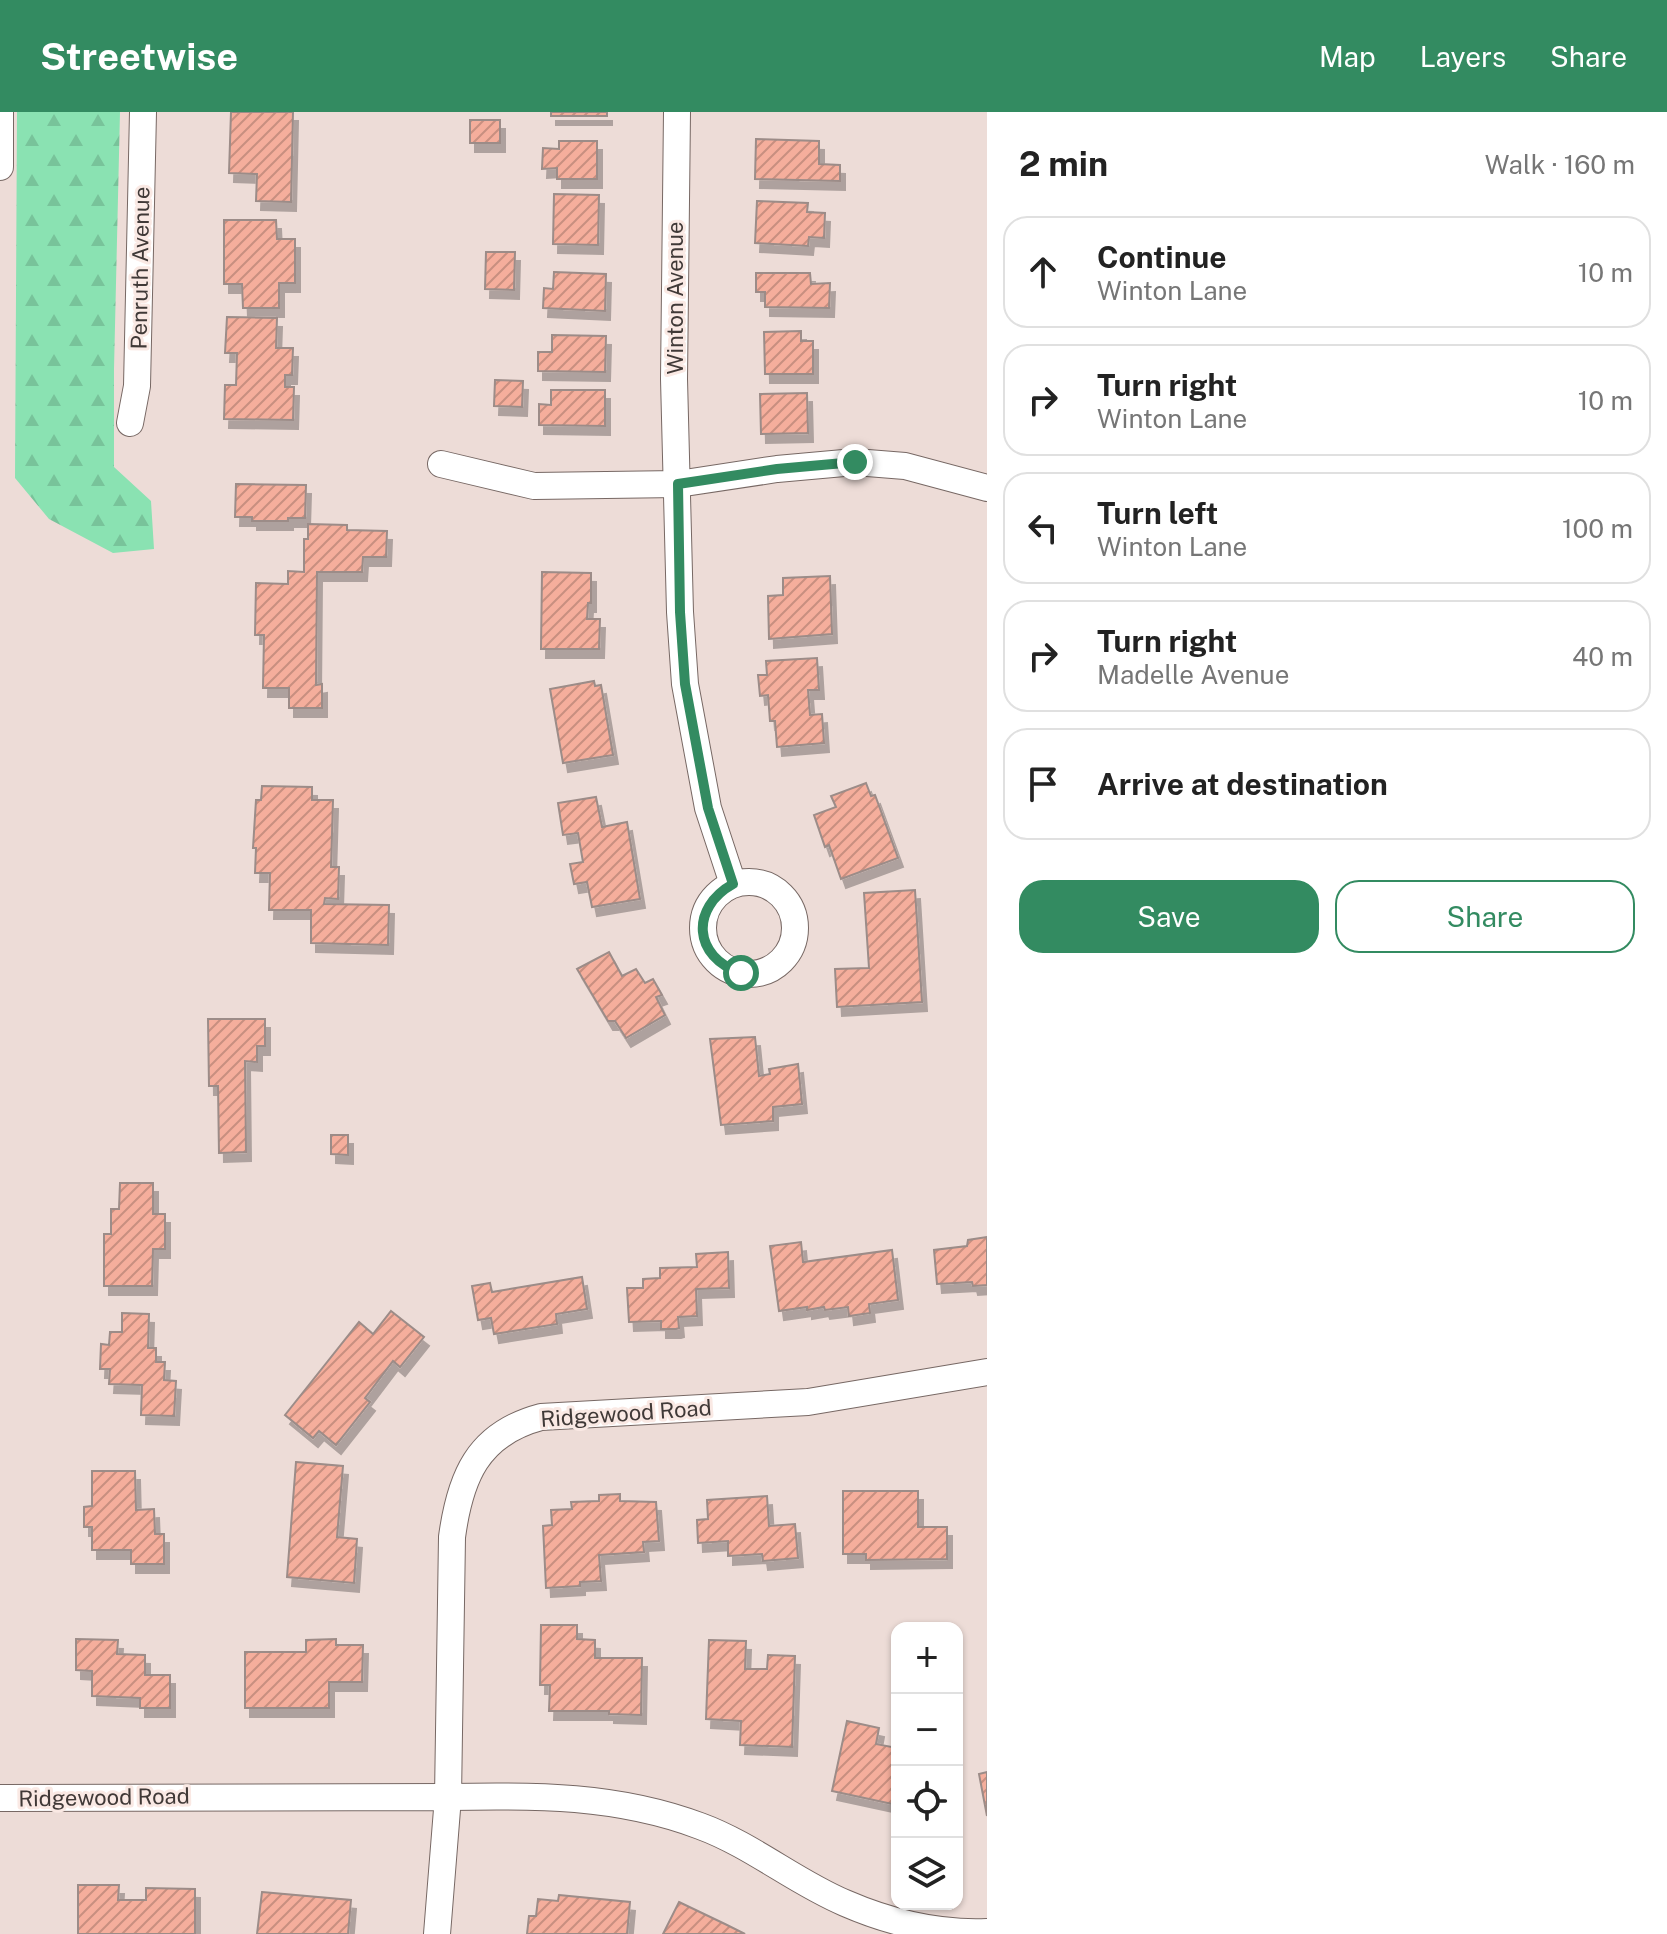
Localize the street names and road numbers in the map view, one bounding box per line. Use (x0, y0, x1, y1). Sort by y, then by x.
street label: Penruth Avenue (126, 187, 154, 349)
street label: Winton Avenue (662, 221, 688, 375)
street label: Ridgewood Road (540, 1394, 712, 1432)
street label: Ridgewood Road (18, 1783, 190, 1811)

